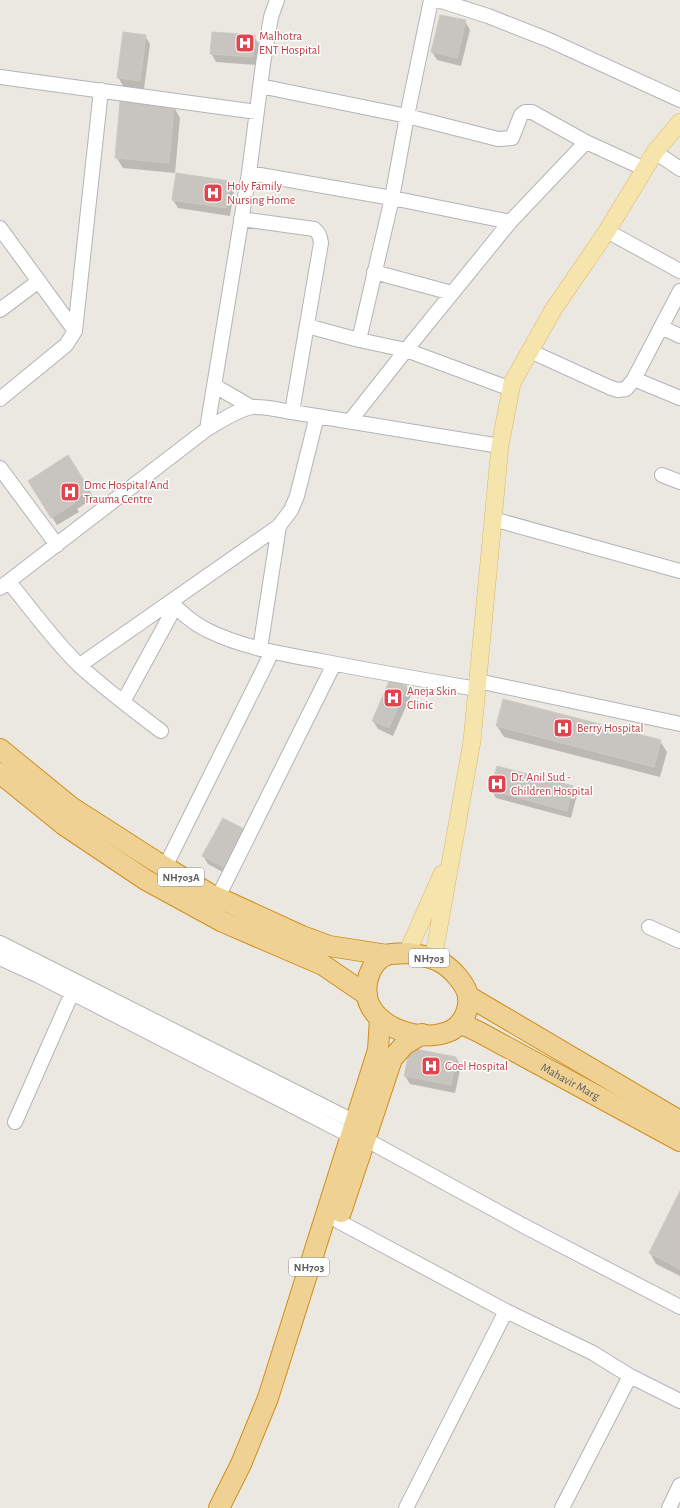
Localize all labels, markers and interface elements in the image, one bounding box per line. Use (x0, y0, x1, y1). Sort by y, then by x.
place label: Malhotra ENT Hospital (259, 30, 320, 56)
hospital icon: Malhotra ENT Hospital (234, 32, 256, 54)
place label: Holy Family Nursing Home (227, 180, 295, 206)
hospital icon: Holy Family Nursing Home (202, 182, 224, 204)
place label: Dmc Hospital And Trauma Centre (84, 479, 169, 505)
hospital icon: Dmc Hospital And Trauma Centre (59, 481, 81, 503)
place label: Aneja Skin Clinic (407, 685, 456, 711)
hospital icon: Aneja Skin Clinic (382, 687, 404, 709)
hospital icon: Berry Hospital (552, 717, 574, 739)
place label: Berry Hospital (577, 722, 644, 735)
place label: Dr. Anil Sud - Children Hospital (511, 771, 593, 797)
hospital icon: Dr. Anil Sud - Children Hospital (486, 773, 508, 795)
road number: NH703A (158, 868, 204, 886)
road number: NH703 (409, 949, 449, 967)
hospital icon: Goel Hospital (420, 1055, 442, 1077)
place label: Goel Hospital (445, 1060, 508, 1072)
street label: Mahavir Marg (539, 1061, 602, 1102)
road number: NH703 (289, 1258, 329, 1276)

